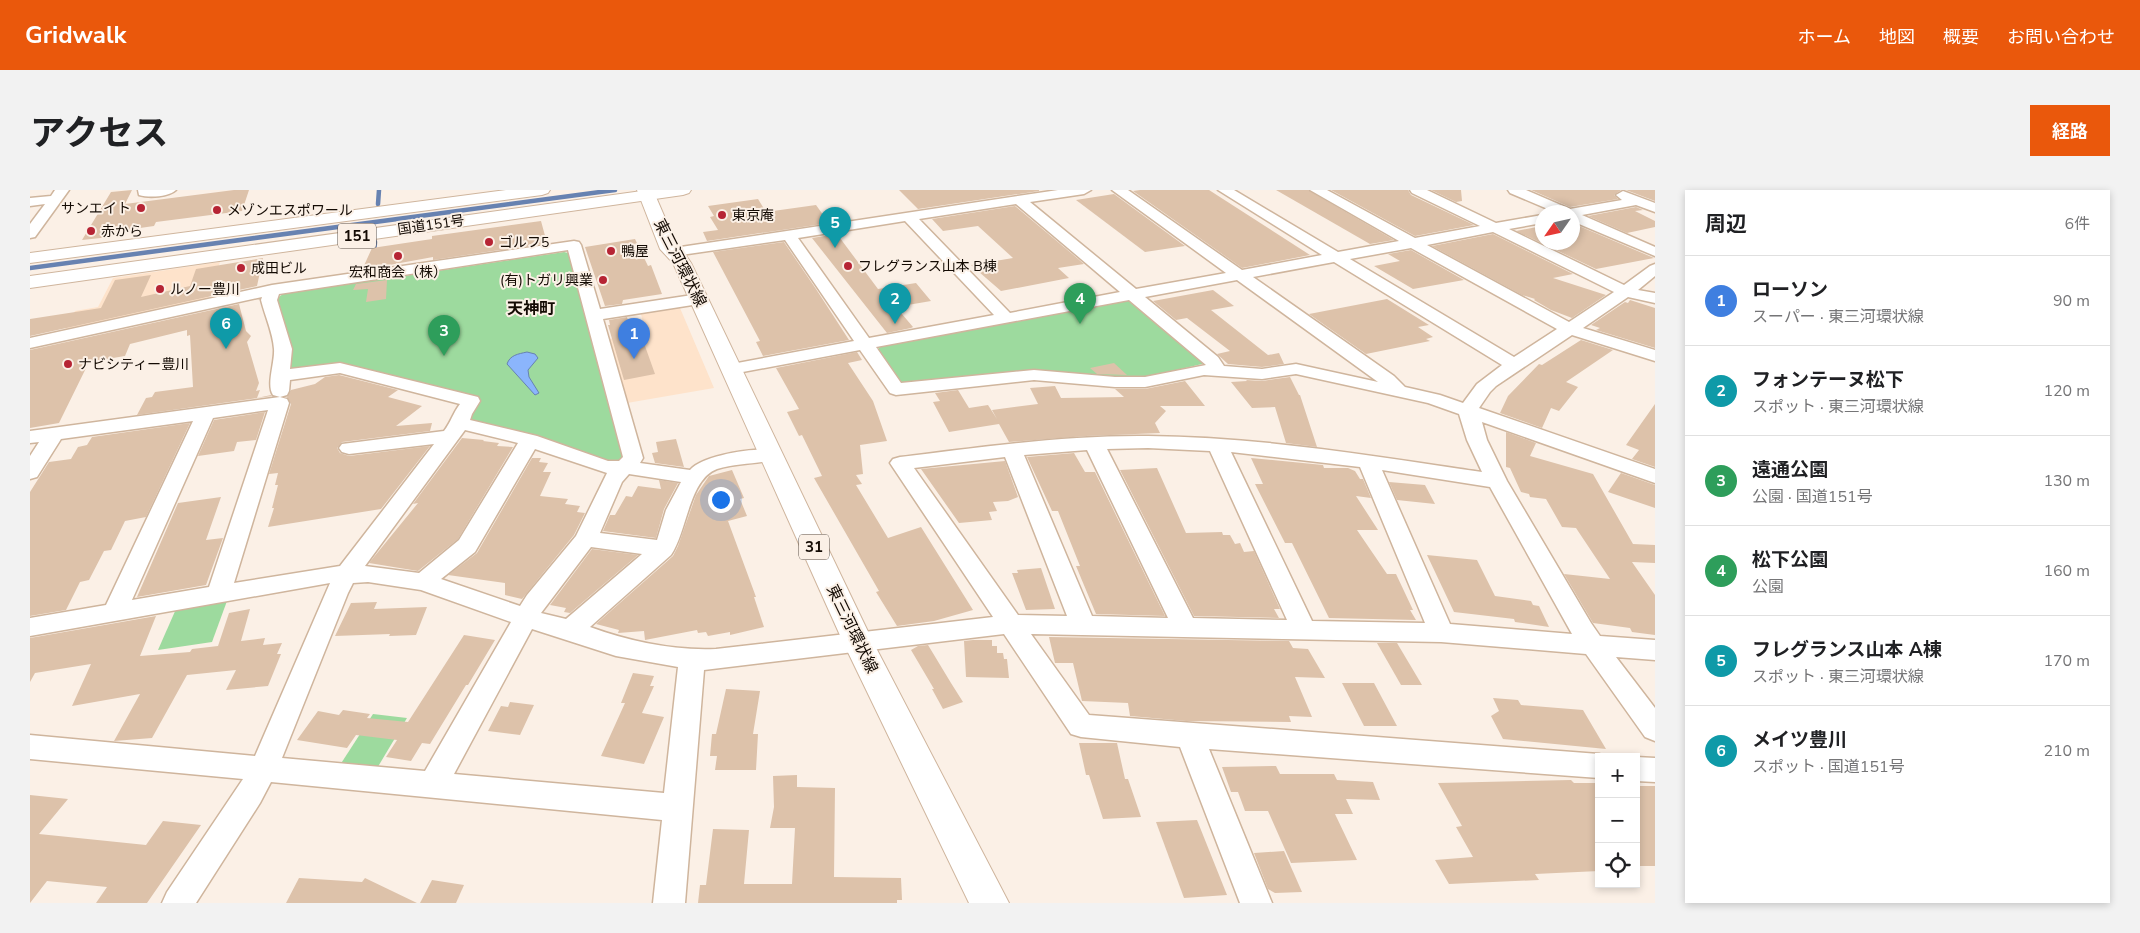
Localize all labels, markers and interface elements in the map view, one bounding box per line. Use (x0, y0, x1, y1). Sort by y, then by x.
text: Gridwalk (25, 19, 126, 51)
text: ホーム (1798, 25, 1851, 49)
text: 地図 (1879, 25, 1915, 49)
text: 概要 (1943, 25, 1979, 49)
text: お問い合わせ (2007, 25, 2115, 49)
button: 経路 (2030, 105, 2110, 156)
text: アクセス (30, 110, 168, 157)
place label: サンエイト (61, 199, 131, 218)
place label: メゾンエスポワール (227, 201, 353, 220)
marker: サンエイト (135, 202, 147, 214)
marker: メゾンエスポワール (211, 204, 223, 216)
north arrow (1535, 205, 1580, 250)
place label: 東京庵 (732, 206, 774, 225)
pin: 5 (819, 207, 851, 248)
marker: 東京庵 (716, 209, 728, 221)
text: 周辺 (1705, 210, 1747, 238)
street label: 国道151号 (396, 211, 466, 239)
text: 6件 (2064, 213, 2090, 235)
street label: 東三河環状線 (648, 215, 712, 311)
place label: 赤から (101, 222, 143, 241)
road number: 151 (338, 224, 376, 248)
marker: 赤から (85, 225, 97, 237)
place label: ゴルフ5 (499, 233, 549, 252)
marker: ゴルフ5 (483, 236, 495, 248)
place label: 鴨屋 (621, 242, 649, 261)
marker: 鴨屋 (605, 245, 617, 257)
marker: 宏和商会（株） (392, 250, 404, 262)
place label: フレグランス山本 B棟 (858, 257, 997, 276)
place label: 成田ビル (251, 259, 307, 278)
marker: フレグランス山本 B棟 (842, 260, 854, 272)
marker: 成田ビル (235, 262, 247, 274)
place label: 宏和商会（株） (349, 263, 447, 282)
place label: (有)トガリ興業 (500, 271, 593, 290)
marker: (有)トガリ興業 (597, 274, 609, 286)
text: ローソン (1752, 277, 1828, 303)
place label: ルノー豊川 (170, 280, 240, 299)
marker: ルノー豊川 (154, 283, 166, 295)
pin: 2 (879, 283, 911, 324)
pin: 4 (1064, 283, 1096, 324)
text: 1 (1716, 290, 1726, 312)
text: 90 m (2053, 290, 2090, 312)
district label: 天神町 (507, 298, 555, 320)
text: スーパー · 東三河環状線 (1752, 306, 1924, 328)
pin: 6 (210, 308, 242, 349)
pin: 3 (428, 315, 460, 356)
pin: 1 (618, 318, 650, 359)
place label: ナビシティー豊川 (78, 355, 189, 374)
marker: ナビシティー豊川 (62, 358, 74, 370)
text: フォンテーヌ松下 (1752, 367, 1904, 393)
text: 2 (1716, 380, 1726, 402)
text: 120 m (2043, 380, 2090, 402)
text: スポット · 東三河環状線 (1752, 396, 1924, 418)
text: 遠通公園 (1752, 457, 1828, 483)
text: 3 (1716, 470, 1726, 492)
text: 130 m (2043, 470, 2090, 492)
text: 公園 · 国道151号 (1752, 486, 1873, 508)
your location (708, 487, 734, 513)
road number: 31 (799, 534, 829, 560)
text: 松下公園 (1752, 547, 1828, 573)
text: 4 (1716, 560, 1726, 582)
text: 160 m (2043, 560, 2090, 582)
text: 公園 (1752, 576, 1784, 598)
street label: 東三河環状線 (821, 581, 883, 677)
text: フレグランス山本 A棟 (1752, 637, 1942, 663)
text: 5 (1716, 650, 1726, 672)
text: 170 m (2043, 650, 2090, 672)
text: スポット · 東三河環状線 (1752, 666, 1924, 688)
text: メイツ豊川 (1752, 727, 1847, 753)
text: 6 (1716, 740, 1726, 762)
text: 210 m (2043, 740, 2090, 762)
map controls (1595, 753, 1640, 888)
button: + (1595, 753, 1640, 798)
text: スポット · 国道151号 (1752, 756, 1905, 778)
button: − (1595, 798, 1640, 843)
button: locate (1595, 843, 1640, 888)

